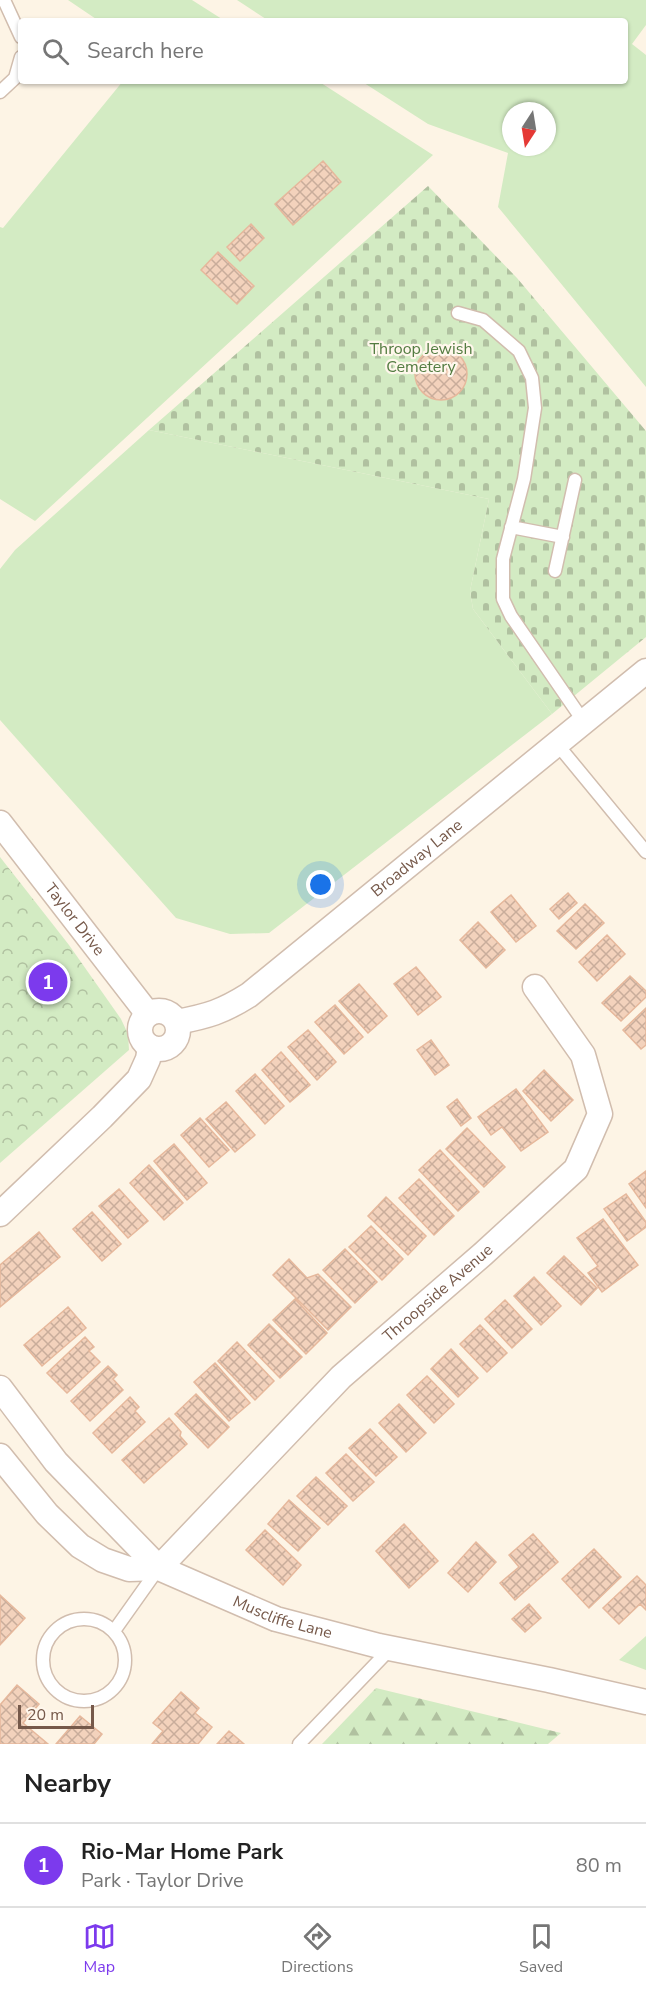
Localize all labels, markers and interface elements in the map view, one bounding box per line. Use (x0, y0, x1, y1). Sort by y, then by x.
search box (18, 18, 628, 84)
icon: search (39, 35, 72, 68)
text: Search here (87, 36, 204, 66)
north arrow (502, 102, 556, 156)
park label: Throop Jewish Cemetery (369, 338, 473, 378)
street label: Broadway Lane (366, 814, 467, 902)
your location (306, 870, 335, 899)
street label: Taylor Drive (40, 879, 110, 960)
pin: 1 (28, 960, 68, 1004)
street label: Throopside Avenue (378, 1239, 498, 1347)
street label: Muscliffe Lane (229, 1590, 335, 1644)
scale bar (18, 1702, 94, 1730)
text: 20 m (27, 1704, 64, 1726)
text: Nearby (24, 1766, 111, 1801)
text: Rio-Mar Home Park (81, 1837, 283, 1867)
text: 1 (38, 1852, 50, 1879)
text: 80 m (576, 1852, 622, 1879)
text: Park · Taylor Drive (81, 1867, 244, 1894)
tab: Map (83, 1920, 116, 1978)
tab: Directions (281, 1920, 353, 1978)
tab: Saved (519, 1920, 563, 1978)

